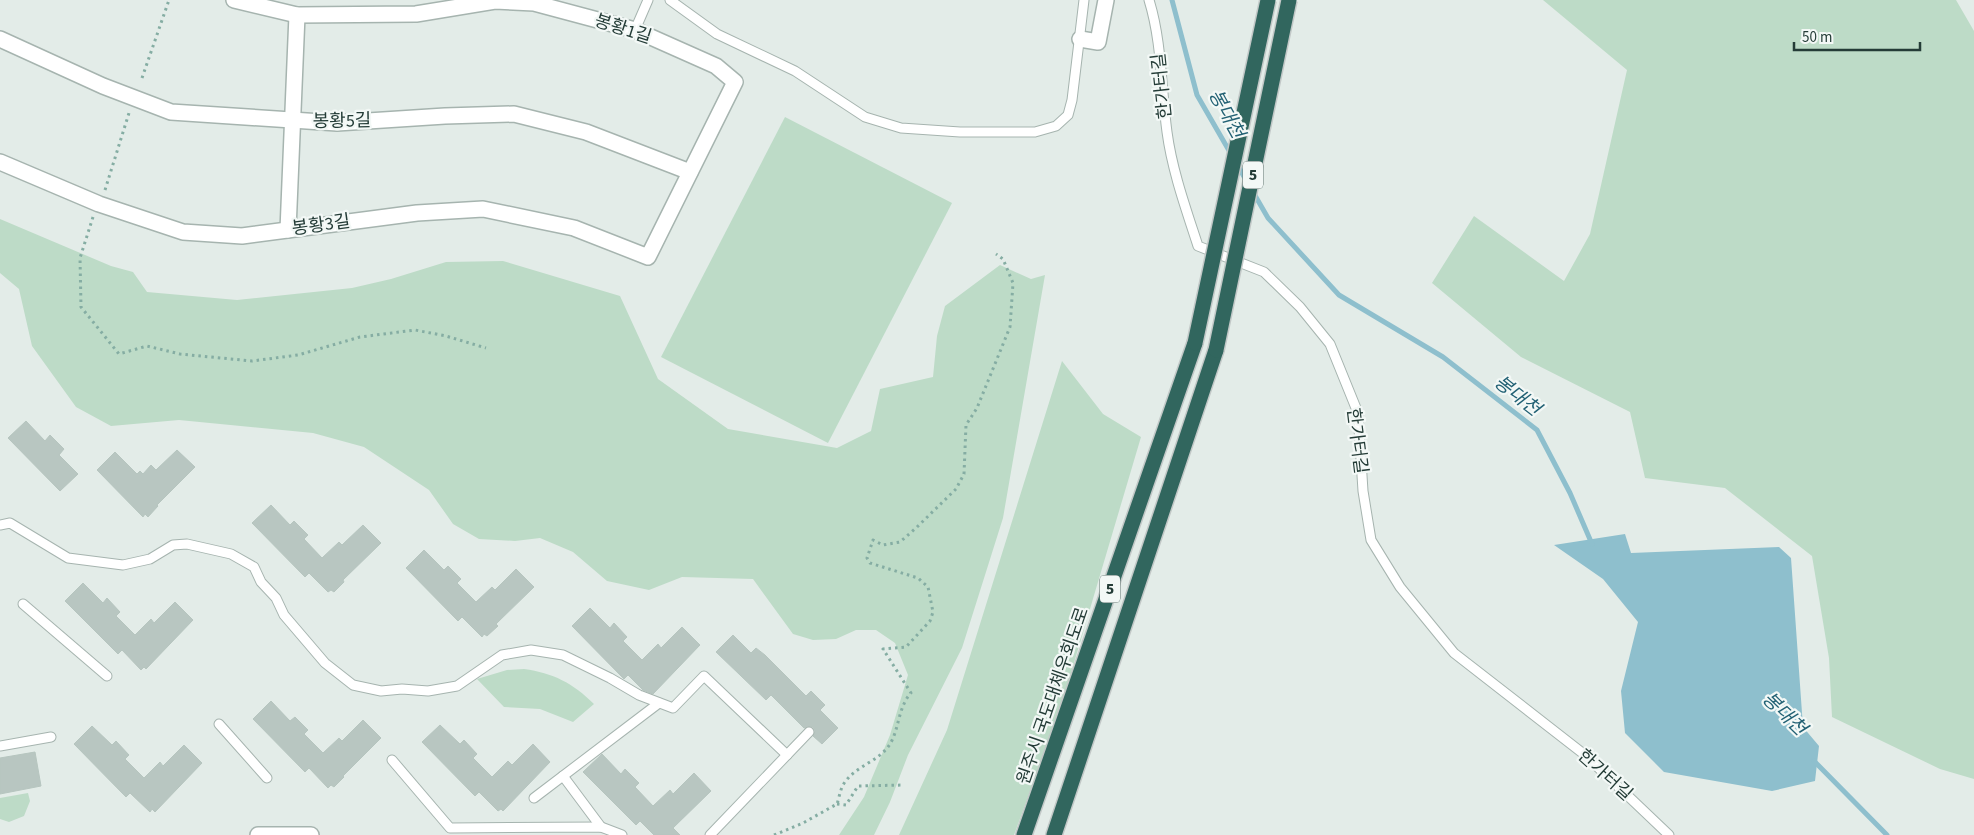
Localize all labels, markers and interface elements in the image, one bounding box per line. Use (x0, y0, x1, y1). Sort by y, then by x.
street label: 봉황1길 (591, 8, 655, 50)
scale bar (1794, 20, 1920, 52)
text: 50 m (1802, 27, 1832, 48)
street label: 한가터길 (1146, 52, 1178, 120)
water label: 봉대천 (1201, 85, 1251, 145)
street label: 봉황5길 (312, 108, 372, 134)
road number: 5 (1243, 162, 1263, 188)
street label: 봉황3길 (290, 209, 352, 241)
water label: 봉대천 (1488, 369, 1547, 424)
street label: 한가터길 (1341, 407, 1373, 475)
road number: 5 (1100, 576, 1120, 602)
street label: 원주시 국도대체우회도로 (1011, 604, 1095, 788)
water label: 봉대천 (1756, 686, 1813, 743)
street label: 한가터길 (1572, 744, 1638, 806)

